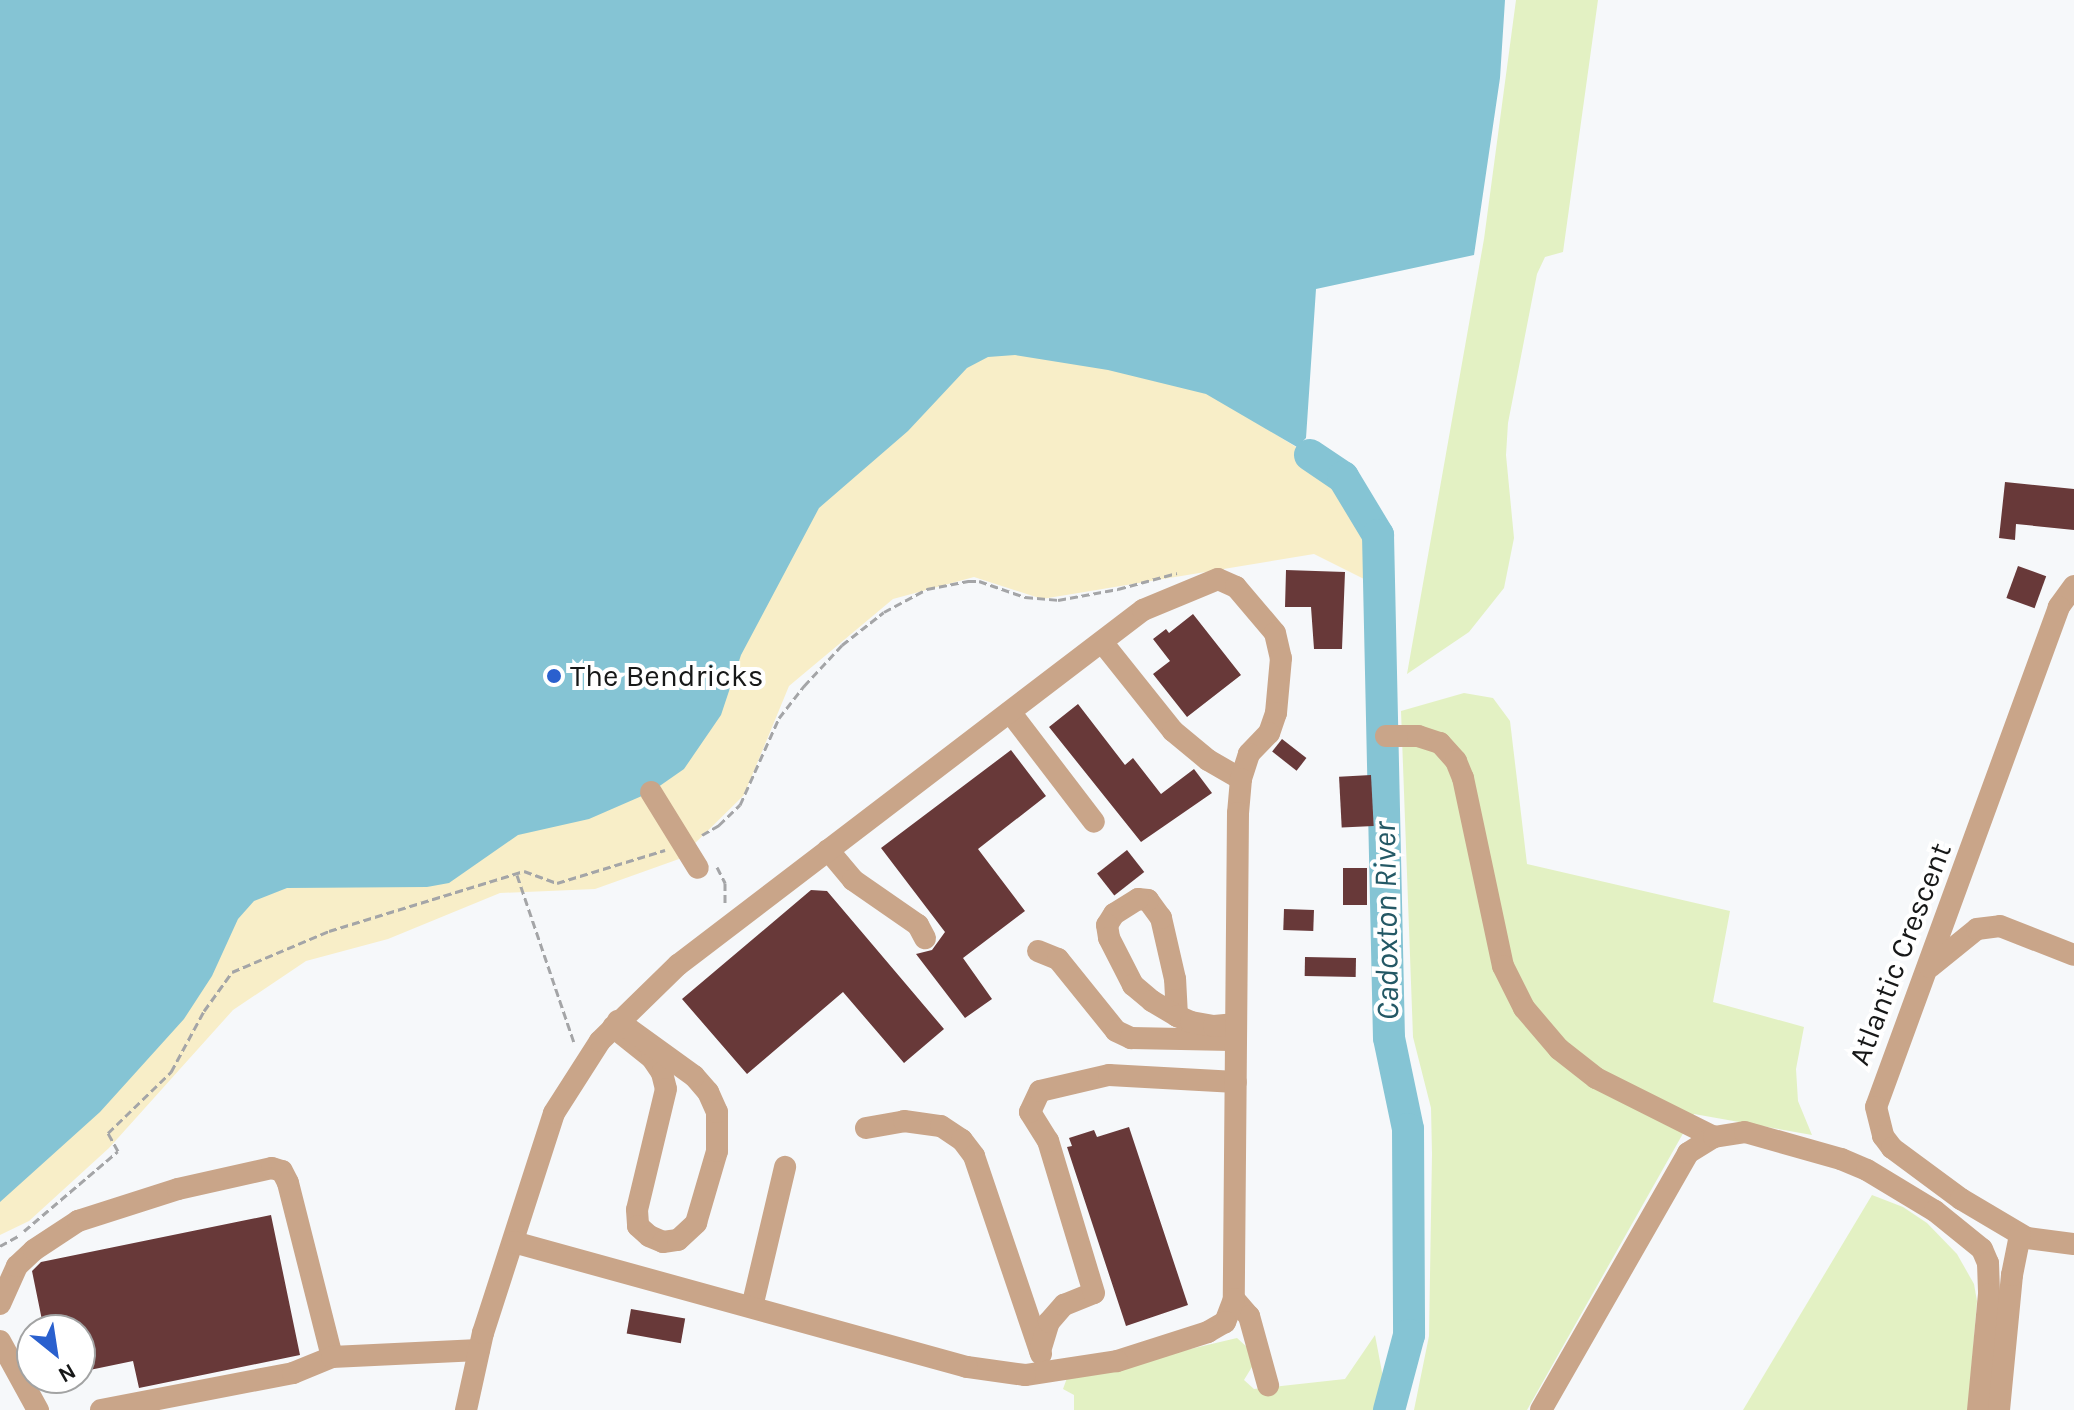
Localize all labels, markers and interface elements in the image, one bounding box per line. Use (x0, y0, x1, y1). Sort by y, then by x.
place label: The Bendricks (570, 658, 764, 694)
marker: The Bendricks (545, 667, 563, 685)
water label: Cadoxton River (1366, 821, 1408, 1021)
street label: Atlantic Crescent (1841, 838, 1959, 1070)
north arrow (16, 1314, 96, 1394)
text: N (54, 1358, 80, 1388)

